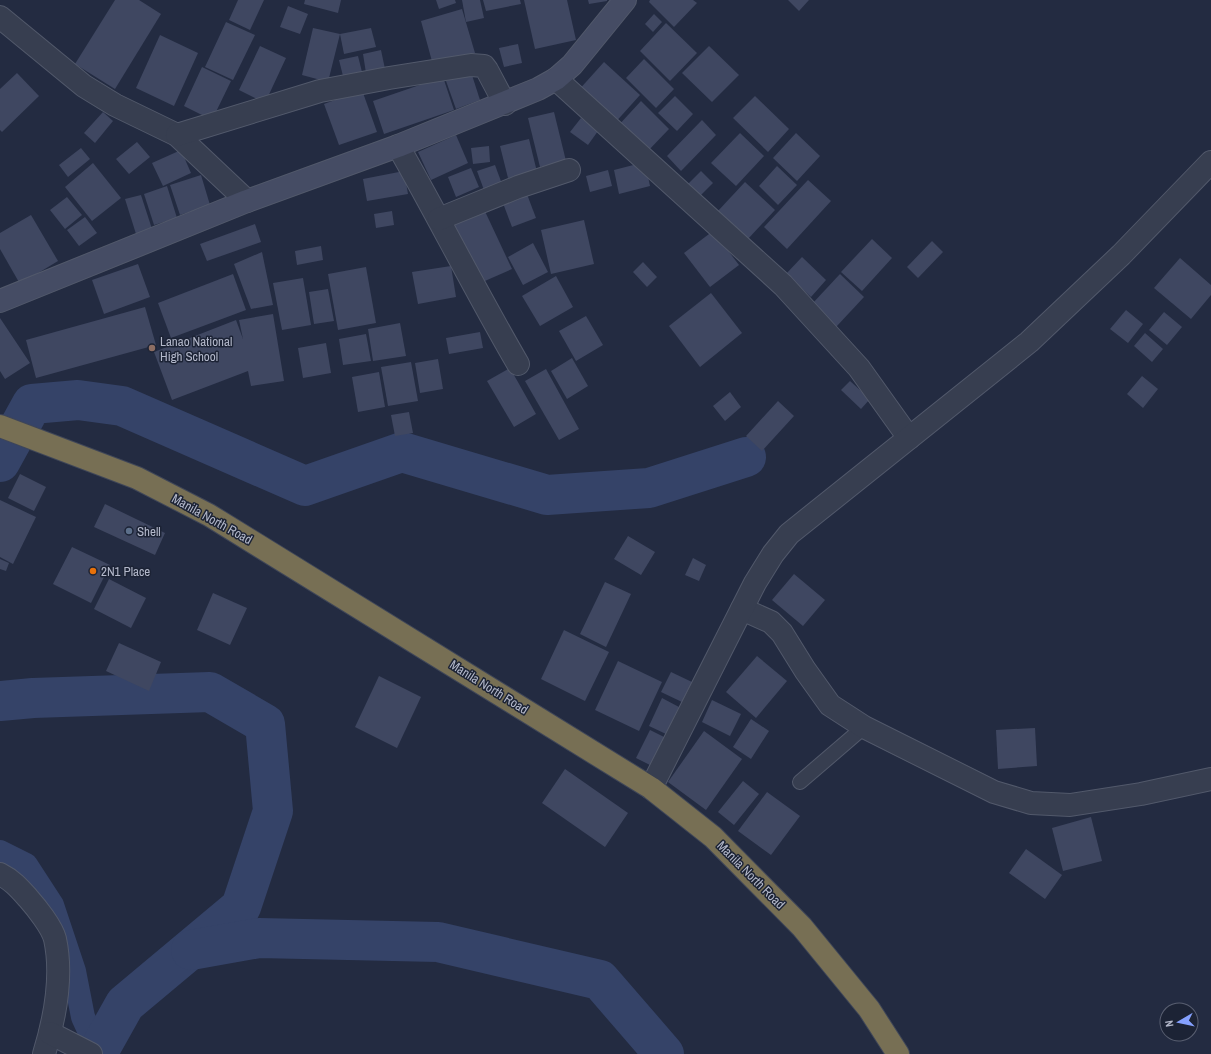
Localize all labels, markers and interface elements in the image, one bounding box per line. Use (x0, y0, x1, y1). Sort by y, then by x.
place label: Lanao National High School (160, 333, 232, 365)
marker: Lanao National High School (147, 343, 157, 353)
street label: Manila North Road (169, 490, 255, 548)
place label: Shell (137, 523, 161, 540)
marker: Shell (124, 526, 134, 536)
place label: 2N1 Place (101, 563, 150, 580)
marker: 2N1 Place (88, 566, 98, 576)
street label: Manila North Road (447, 656, 532, 718)
street label: Manila North Road (713, 837, 789, 913)
north arrow (1159, 1002, 1199, 1042)
text: N (1162, 1019, 1177, 1028)

